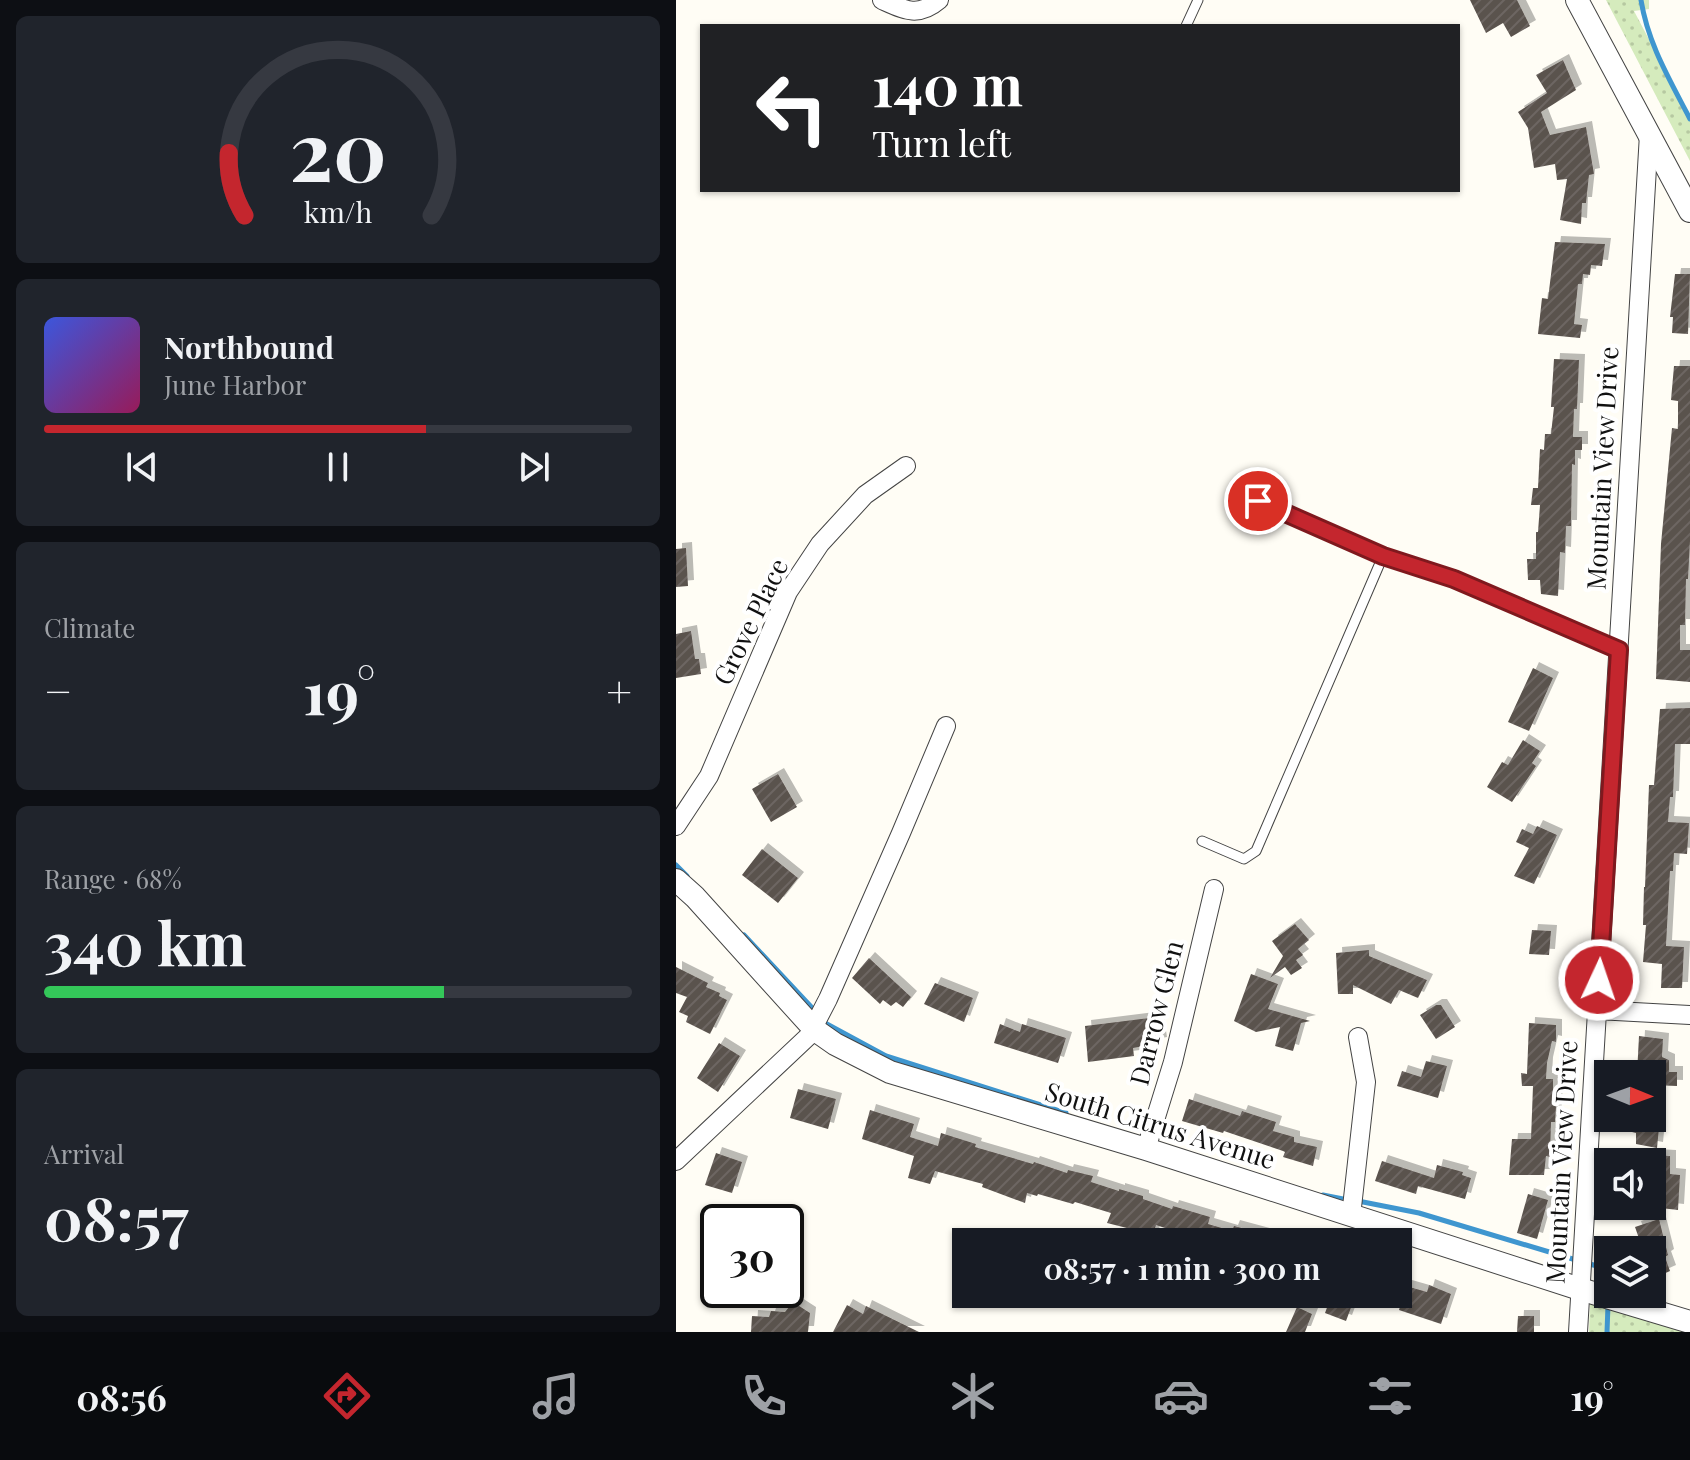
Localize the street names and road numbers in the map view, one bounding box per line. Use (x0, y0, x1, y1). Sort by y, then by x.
street label: Mountain View Drive (1578, 345, 1625, 591)
street label: Grove Place (704, 552, 795, 690)
street label: Darrow Glen (1121, 936, 1191, 1089)
street label: Mountain View Drive (1537, 1039, 1584, 1285)
street label: South Citrus Avenue (1041, 1073, 1280, 1176)

